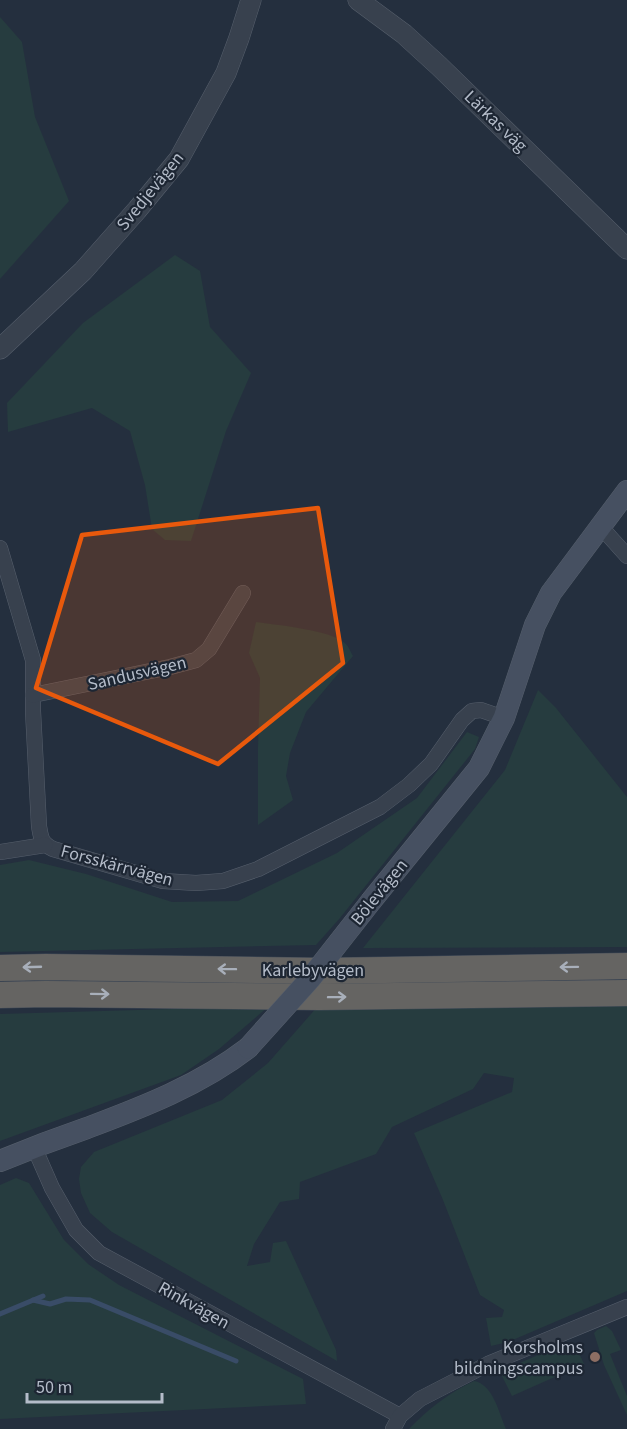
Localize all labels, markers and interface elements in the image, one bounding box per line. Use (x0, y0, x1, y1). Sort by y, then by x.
street label: Lärkas väg (458, 85, 533, 158)
street label: Svedjevägen (111, 147, 190, 236)
street label: Sandusvägen (85, 650, 189, 697)
street label: Forsskärrvägen (58, 839, 176, 892)
street label: Bölevägen (345, 854, 414, 931)
street label: Karlebyvägen (262, 958, 364, 983)
one-way arrow (22, 961, 42, 973)
one-way arrow (559, 961, 579, 973)
one-way arrow (217, 963, 237, 975)
one-way arrow (90, 988, 110, 1000)
one-way arrow (327, 991, 347, 1003)
street label: Rinkvägen (154, 1276, 234, 1335)
place label: Korsholms bildningscampus (454, 1335, 583, 1381)
marker: Korsholms bildningscampus (588, 1350, 602, 1364)
scale bar (27, 1366, 162, 1404)
text: 50 m (36, 1375, 72, 1400)

